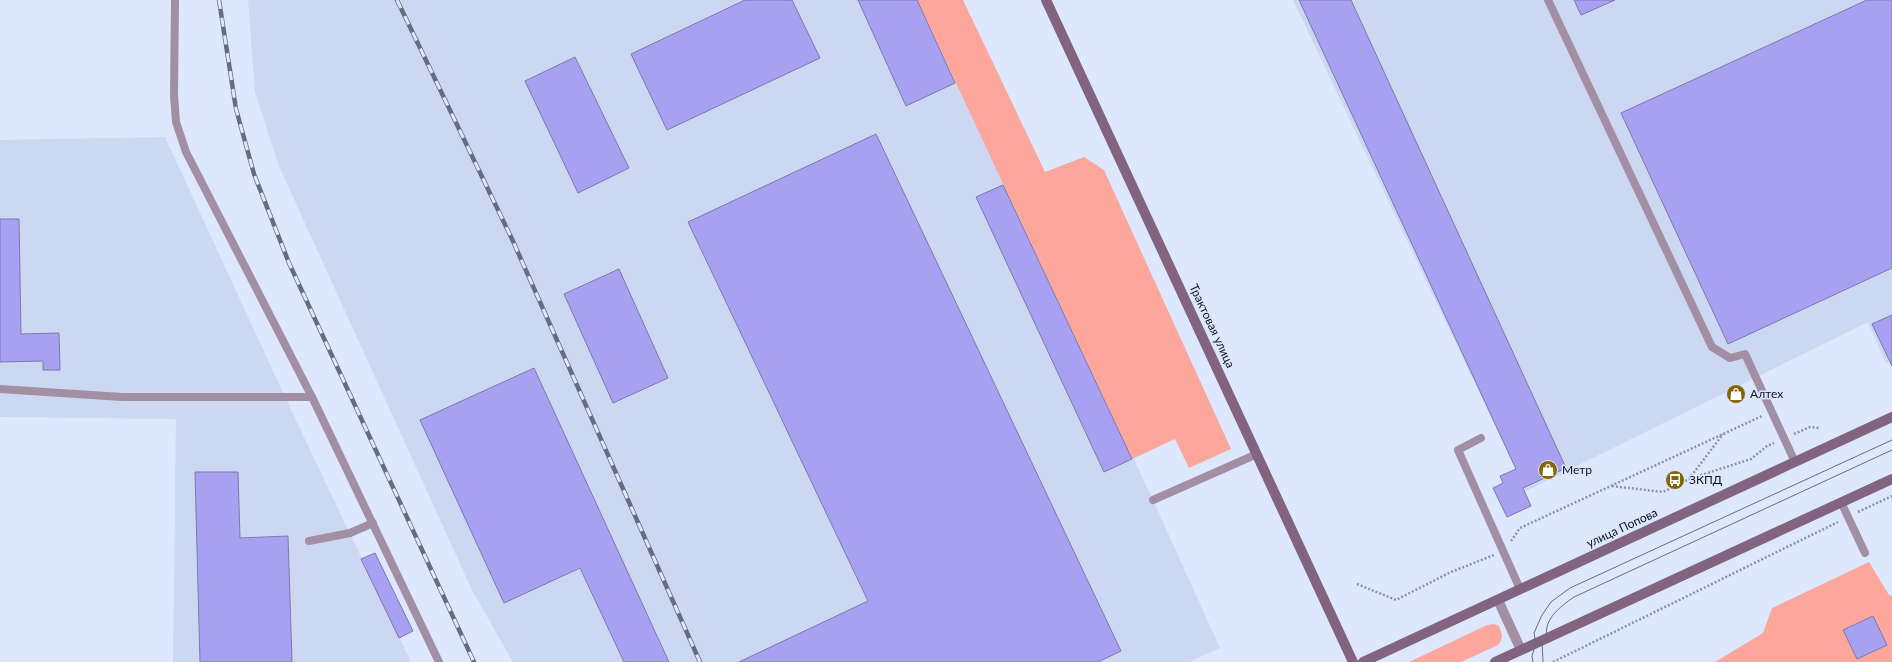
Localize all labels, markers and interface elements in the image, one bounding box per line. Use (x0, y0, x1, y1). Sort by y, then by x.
street label: Трактовая улица (1186, 281, 1238, 370)
shop icon: Алтех (1725, 383, 1747, 405)
place label: Алтех (1750, 386, 1783, 401)
shop icon: Метр (1537, 459, 1559, 481)
place label: Метр (1562, 462, 1592, 477)
bus stop icon: ЗКПД (1664, 469, 1686, 491)
place label: ЗКПД (1689, 472, 1723, 487)
street label: улица Попова (1584, 505, 1660, 551)

